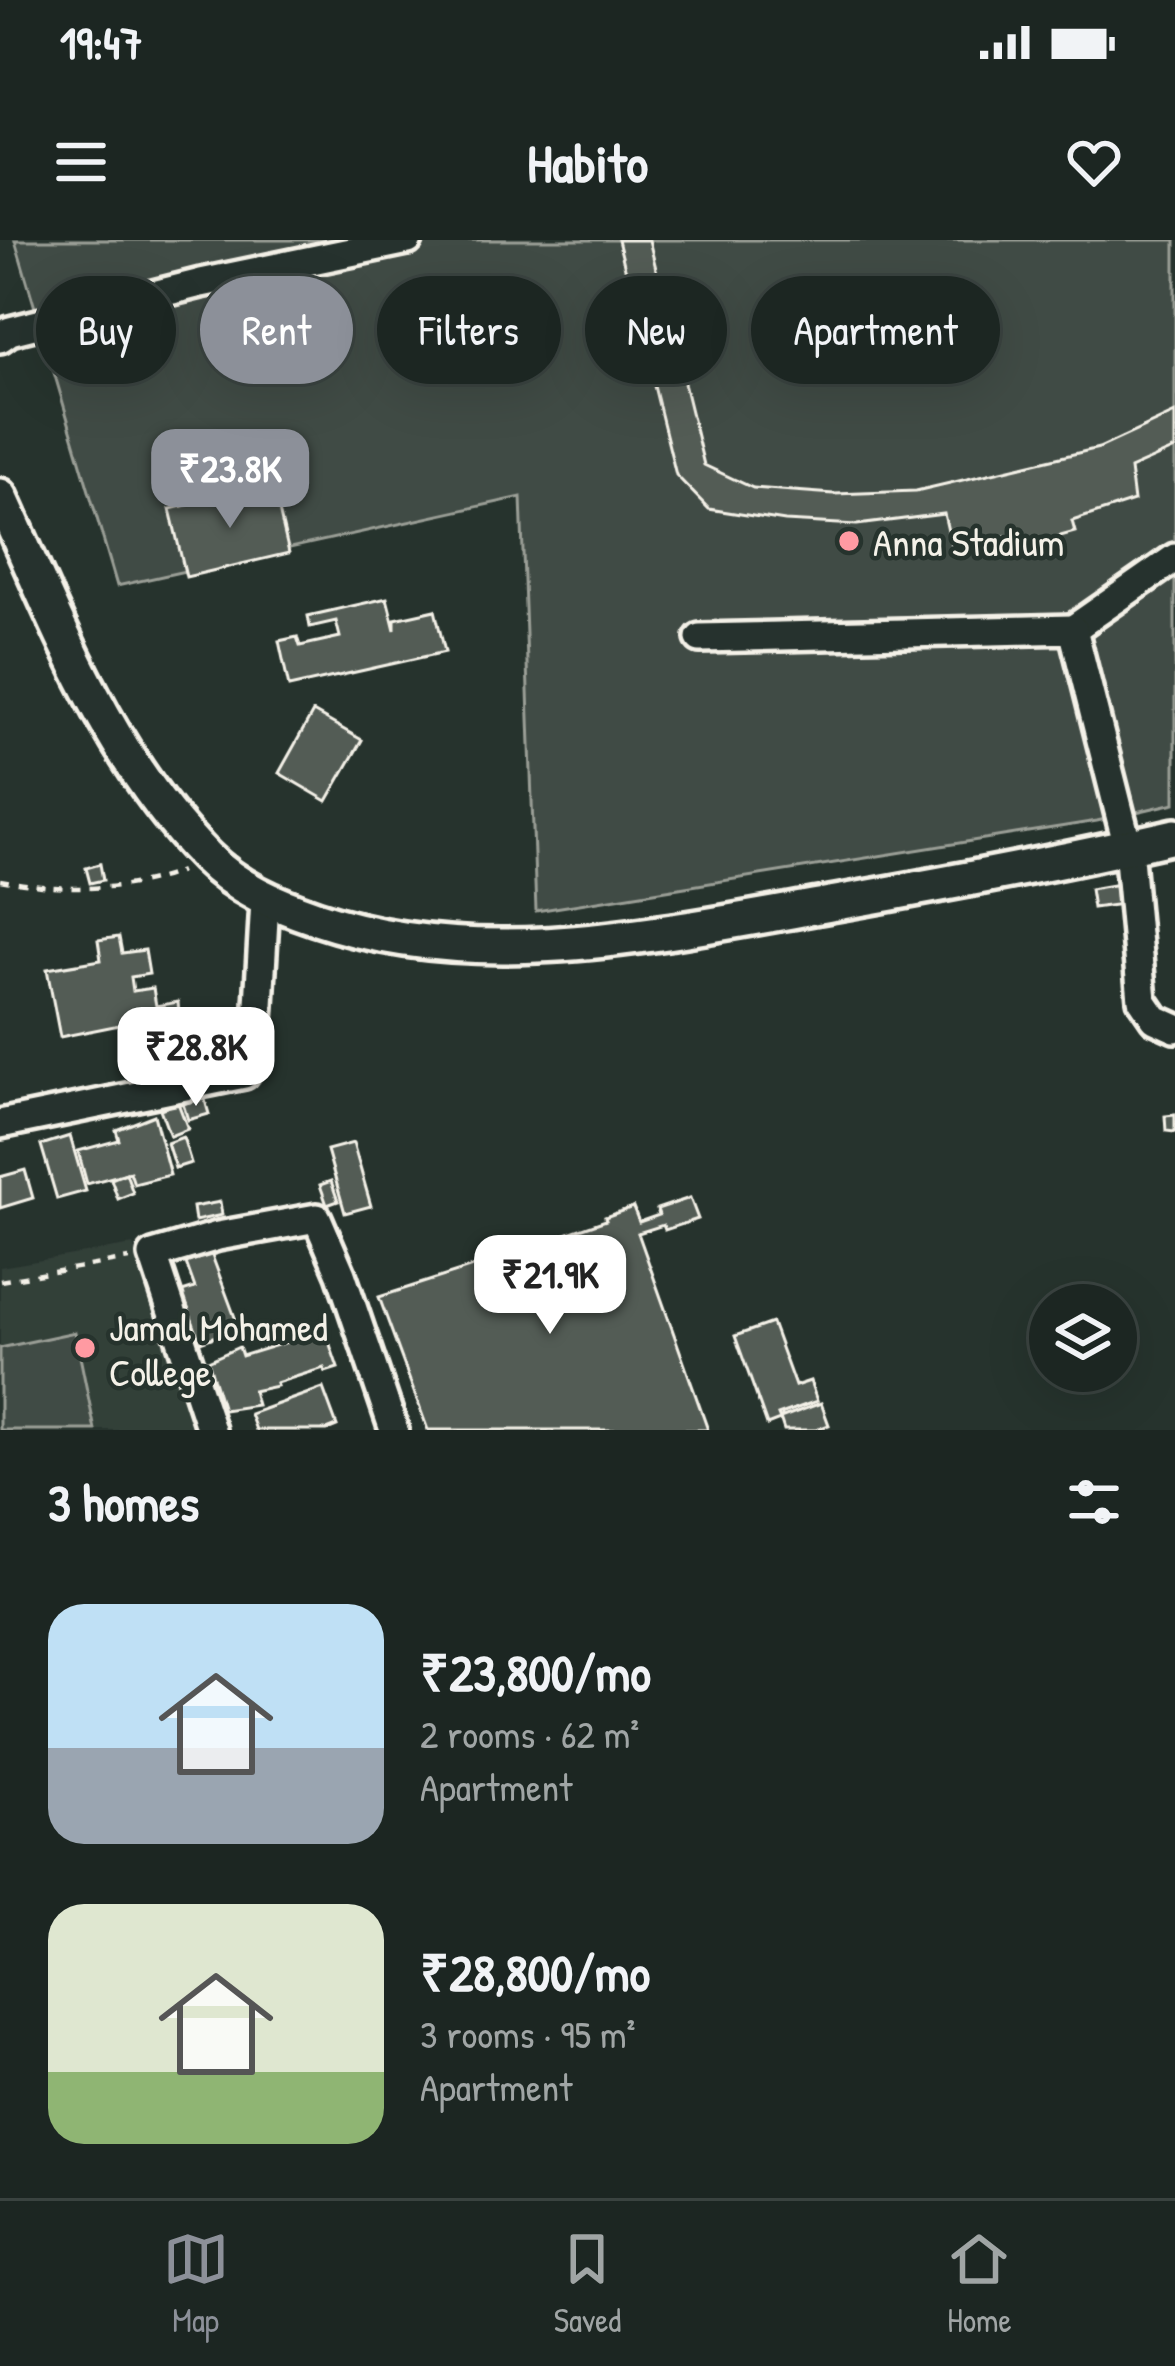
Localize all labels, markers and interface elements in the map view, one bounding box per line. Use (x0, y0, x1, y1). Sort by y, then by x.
text: 19:47 (60, 12, 142, 73)
text: Habito (527, 126, 648, 199)
icon: menu (48, 129, 114, 195)
icon: heart (1061, 129, 1127, 195)
chip: Buy (36, 276, 176, 384)
chip: Rent (200, 276, 353, 384)
chip: Filters (377, 276, 561, 384)
chip: New (585, 276, 727, 384)
chip: Apartment (751, 276, 1000, 384)
pin: ₹23.8K (132, 429, 328, 531)
text: ₹23.8K (178, 441, 282, 494)
place label: Anna Stadium (873, 515, 1064, 568)
marker: Anna Stadium (836, 528, 862, 554)
pin: ₹28.8K (98, 1007, 294, 1109)
text: ₹28.8K (144, 1019, 248, 1072)
pin: ₹21.9K (452, 1235, 648, 1337)
text: ₹21.9K (501, 1247, 599, 1300)
map controls (1029, 1284, 1137, 1392)
button: layers (1029, 1284, 1137, 1392)
place label: Jamal Mohamed College (109, 1300, 328, 1398)
marker: Jamal Mohamed College (72, 1335, 98, 1361)
text: 3 homes (48, 1468, 199, 1537)
icon: filters (1061, 1469, 1127, 1535)
text: ₹23,800/mo (420, 1638, 651, 1707)
icon: home (144, 1652, 288, 1796)
text: 2 rooms · 62 m² (420, 1707, 639, 1760)
text: Apartment (420, 1760, 573, 1813)
text: ₹28,800/mo (420, 1938, 650, 2007)
icon: home (144, 1952, 288, 2096)
text: 3 rooms · 95 m² (420, 2007, 635, 2060)
text: Apartment (420, 2060, 573, 2113)
tab: Map (163, 2226, 229, 2342)
tab: Saved (554, 2226, 621, 2342)
tab: Home (946, 2226, 1012, 2342)

